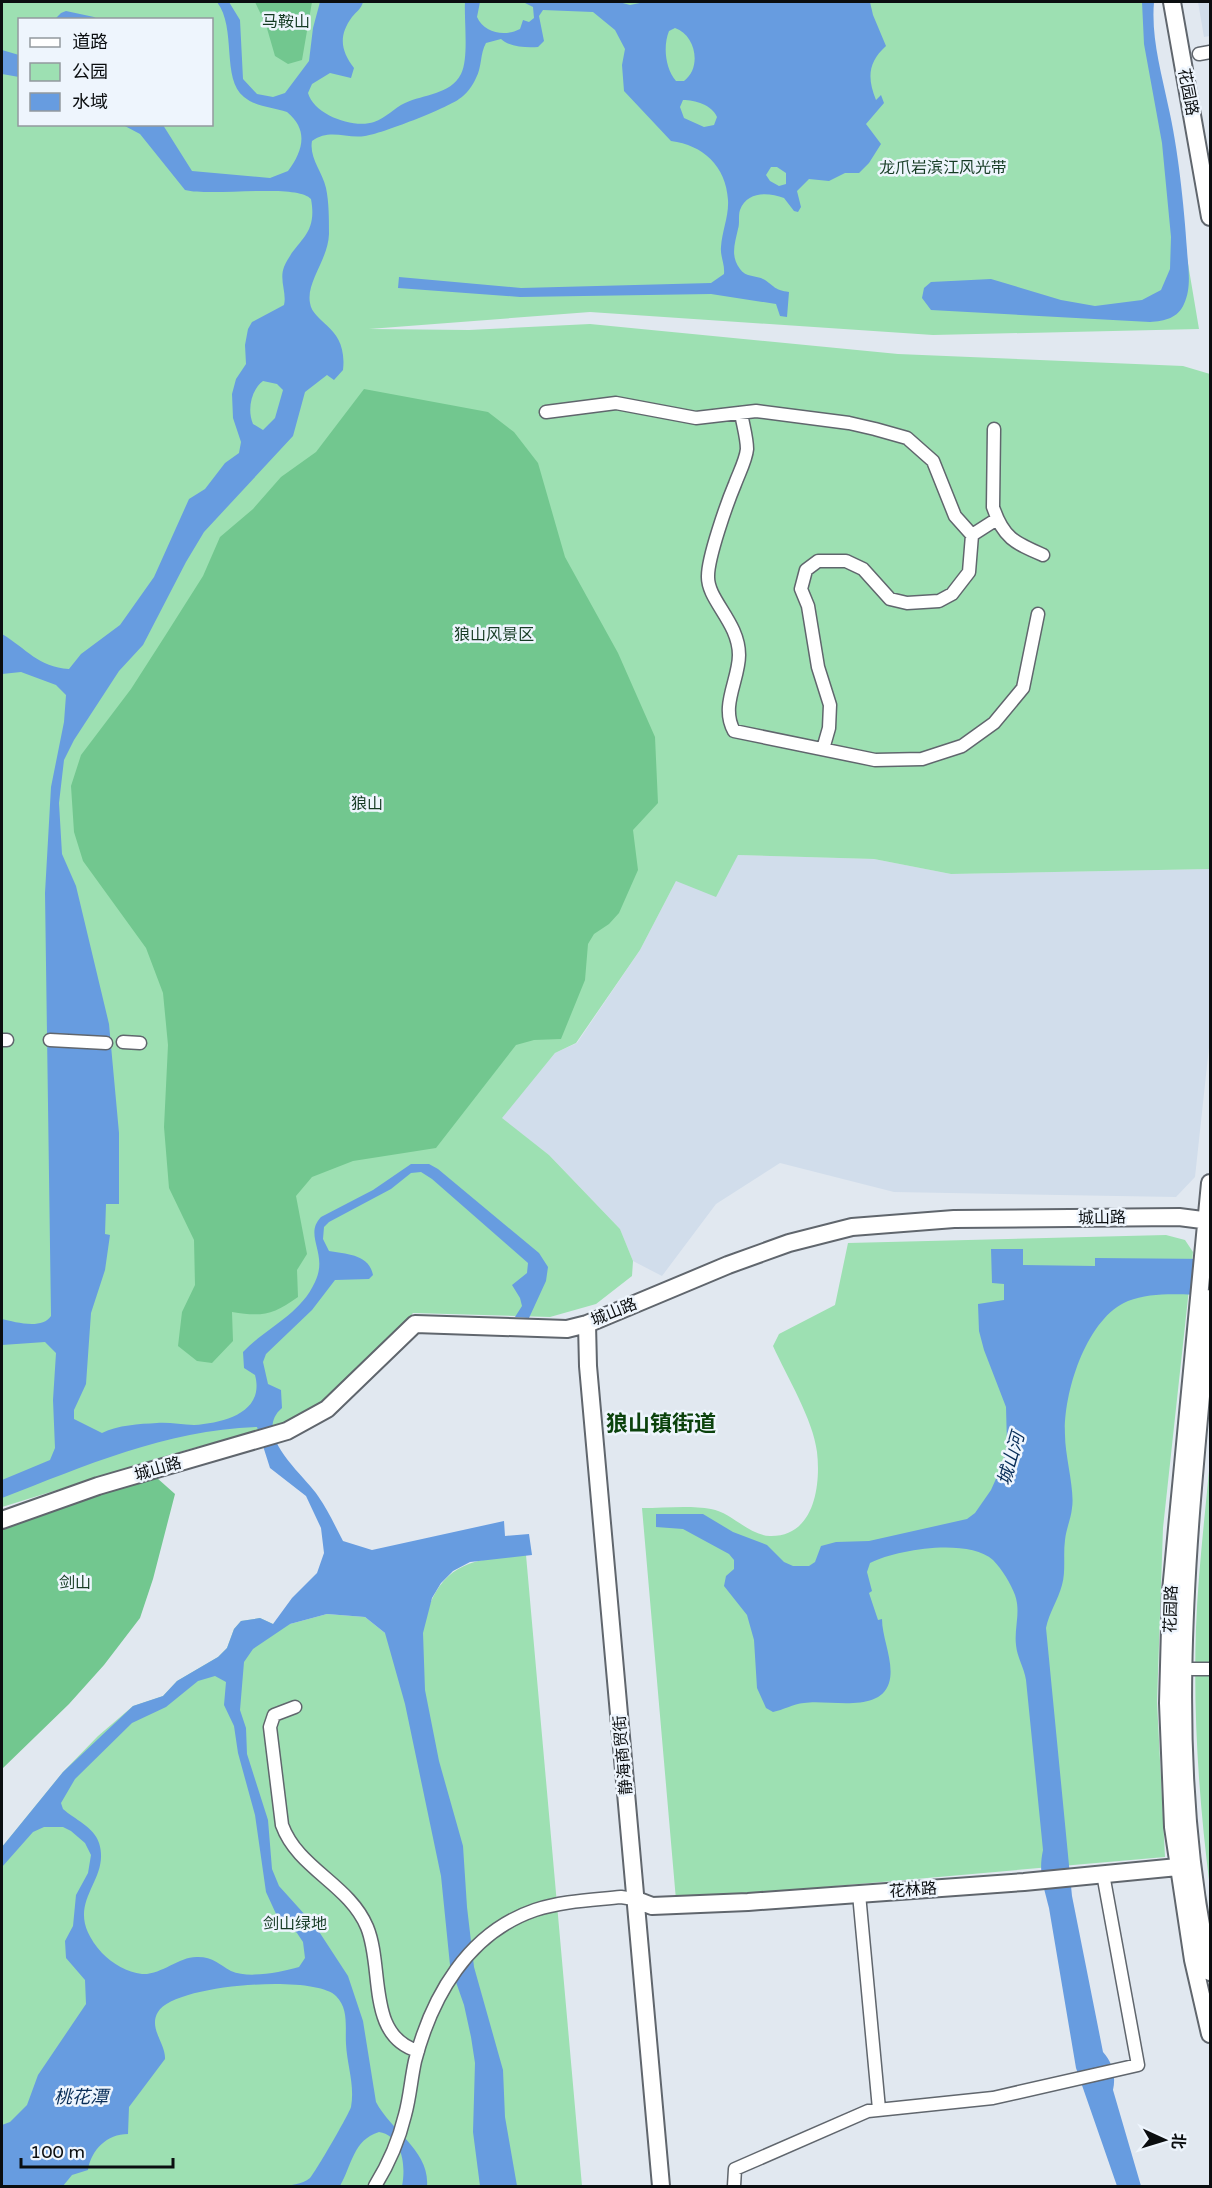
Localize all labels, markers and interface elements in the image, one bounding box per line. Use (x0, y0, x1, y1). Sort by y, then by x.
park label: 马鞍山 (262, 12, 310, 32)
legend (18, 18, 213, 126)
text: 道路 (72, 31, 108, 53)
text: 公园 (72, 61, 108, 83)
street label: 花园路 (1174, 67, 1202, 117)
text: 水域 (72, 91, 108, 113)
park label: 龙爪岩滨江风光带 (879, 158, 1007, 178)
park label: 狼山风景区 (454, 625, 534, 645)
park label: 狼山 (351, 794, 383, 814)
street label: 城山路 (1078, 1208, 1126, 1228)
street label: 城山路 (588, 1294, 640, 1330)
district label: 狼山镇街道 (606, 1411, 716, 1437)
water label: 城山河 (993, 1427, 1030, 1488)
street label: 城山路 (132, 1453, 184, 1485)
park label: 剑山 (59, 1573, 91, 1593)
street label: 花园路 (1160, 1585, 1182, 1633)
street label: 静海商贸街 (610, 1714, 636, 1796)
street label: 花林路 (888, 1878, 938, 1902)
park label: 剑山绿地 (263, 1914, 327, 1934)
water label: 桃花潭 (54, 2086, 111, 2108)
north arrow (1134, 2110, 1194, 2170)
scale bar (21, 2131, 172, 2169)
text: 北 (1167, 2132, 1189, 2150)
text: 100 m (30, 2141, 85, 2163)

